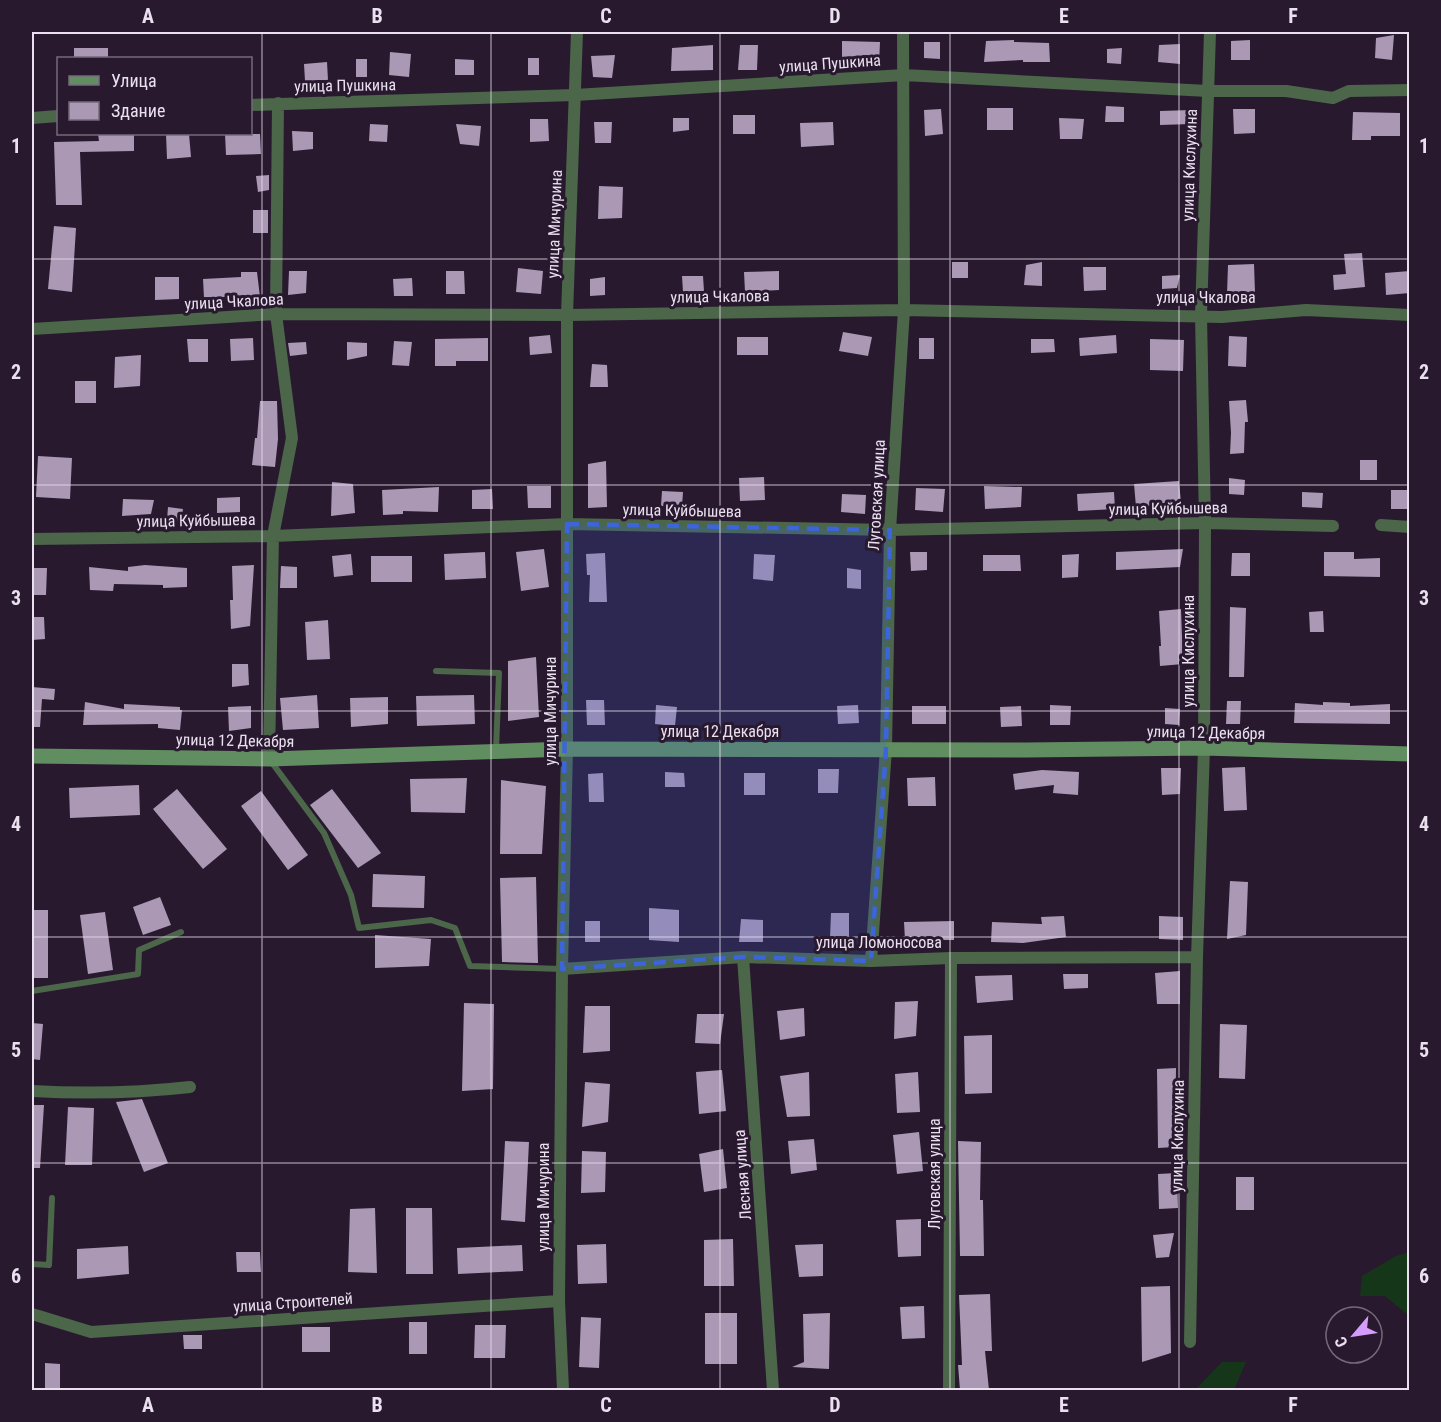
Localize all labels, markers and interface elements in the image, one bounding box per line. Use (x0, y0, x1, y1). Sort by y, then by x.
text: A (142, 4, 154, 28)
text: B (371, 4, 383, 28)
text: C (600, 4, 612, 28)
text: D (829, 4, 841, 28)
text: E (1059, 4, 1069, 28)
text: F (1288, 4, 1298, 28)
street label: улица Пушкина (779, 50, 882, 77)
legend (57, 57, 252, 135)
text: Улица (111, 70, 157, 91)
street label: улица Пушкина (294, 75, 396, 96)
text: Здание (111, 100, 165, 121)
street label: улица Кислухина (1178, 108, 1201, 222)
text: 1 (11, 134, 21, 158)
text: 1 (1419, 134, 1429, 158)
street label: улица Мичурина (543, 169, 566, 279)
street label: улица Чкалова (670, 286, 770, 307)
street label: улица Чкалова (1156, 288, 1256, 307)
street label: улица Чкалова (184, 289, 284, 314)
text: 2 (11, 360, 21, 384)
text: 2 (1419, 360, 1429, 384)
street label: Луговская улица (864, 439, 889, 551)
street label: улица Куйбышева (1108, 498, 1228, 519)
street label: улица Куйбышева (622, 500, 742, 521)
street label: улица Куйбышева (136, 510, 256, 531)
text: 3 (11, 586, 21, 610)
text: 3 (1419, 586, 1429, 610)
street label: улица Кислухина (1179, 595, 1198, 707)
street label: улица Мичурина (541, 657, 560, 765)
street label: улица 12 Декабря (661, 722, 779, 741)
street label: улица 12 Декабря (1147, 722, 1265, 743)
street label: улица 12 Декабря (176, 730, 294, 751)
text: 4 (11, 812, 21, 836)
text: 4 (1419, 812, 1429, 836)
street label: улица Ломоносова (816, 933, 942, 952)
text: 5 (11, 1038, 21, 1062)
text: 5 (1419, 1038, 1429, 1062)
street label: улица Кислухина (1167, 1080, 1188, 1192)
street label: Луговская улица (925, 1118, 944, 1230)
street label: Лесная улица (730, 1129, 755, 1221)
street label: улица Мичурина (534, 1143, 553, 1251)
text: 6 (11, 1264, 21, 1288)
text: 6 (1419, 1264, 1429, 1288)
street label: улица Строителей (233, 1289, 353, 1316)
north arrow (1324, 1305, 1384, 1365)
text: С (1331, 1333, 1352, 1351)
text: A (142, 1393, 154, 1417)
text: B (371, 1393, 383, 1417)
text: C (600, 1393, 612, 1417)
text: D (829, 1393, 841, 1417)
text: E (1059, 1393, 1069, 1417)
text: F (1288, 1393, 1298, 1417)

